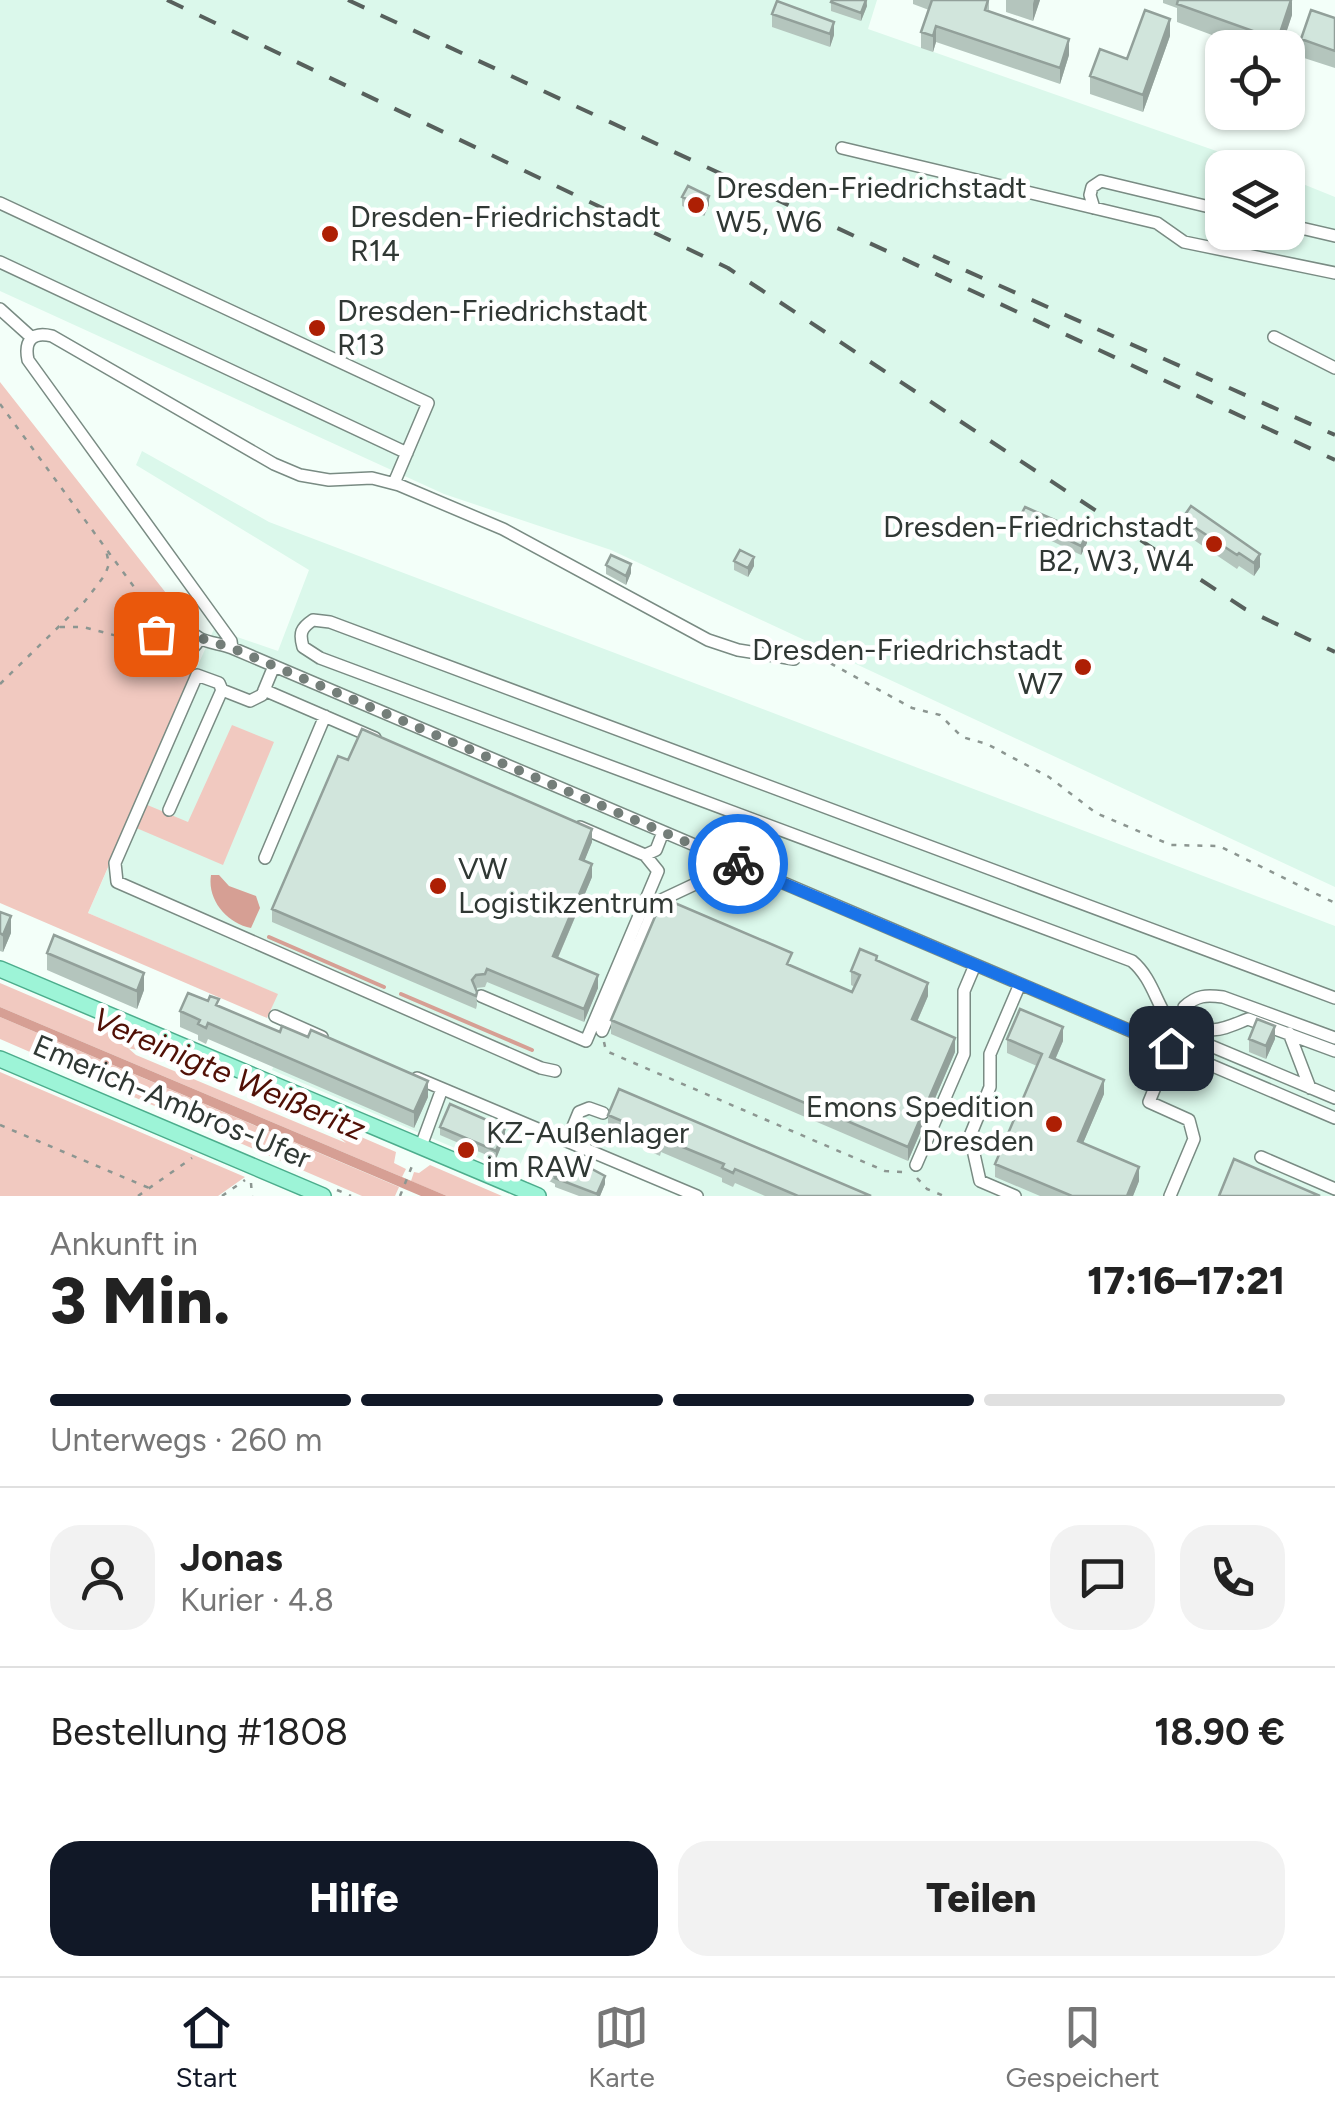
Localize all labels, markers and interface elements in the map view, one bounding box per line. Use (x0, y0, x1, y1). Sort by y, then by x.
map controls (1205, 30, 1305, 250)
button: locate (1205, 30, 1305, 130)
button: layers (1205, 150, 1305, 250)
place label: Dresden-Friedrichstadt W5, W6 (716, 169, 1027, 240)
marker: Dresden-Friedrichstadt W5, W6 (685, 194, 707, 216)
place label: Dresden-Friedrichstadt R14 (350, 198, 661, 269)
marker: Dresden-Friedrichstadt R14 (319, 223, 341, 245)
place label: Dresden-Friedrichstadt R13 (337, 292, 648, 363)
marker: Dresden-Friedrichstadt R13 (306, 317, 328, 339)
place label: Dresden-Friedrichstadt B2, W3, W4 (883, 508, 1194, 579)
marker: Dresden-Friedrichstadt B2, W3, W4 (1203, 533, 1225, 555)
pin (114, 592, 199, 677)
icon: bag (129, 607, 184, 662)
place label: Dresden-Friedrichstadt W7 (752, 631, 1063, 702)
marker: Dresden-Friedrichstadt W7 (1072, 656, 1094, 678)
courier (688, 814, 788, 914)
icon: bike (711, 837, 766, 892)
place label: VW Logistikzentrum (458, 850, 674, 921)
marker: VW Logistikzentrum (427, 875, 449, 897)
water label: Vereinigte Weißeritz (87, 999, 371, 1149)
pin (1129, 1006, 1214, 1091)
icon: home (1144, 1021, 1199, 1076)
street label: Emerich-Ambros-Ufer (28, 1026, 317, 1177)
place label: Emons Spedition Dresden (806, 1088, 1034, 1159)
marker: Emons Spedition Dresden (1043, 1113, 1065, 1135)
place label: KZ-Außenlager im RAW (486, 1114, 689, 1185)
marker: KZ-Außenlager im RAW (455, 1139, 477, 1161)
text: Ankunft in (50, 1225, 198, 1263)
text: 17:16–17:21 (1087, 1258, 1285, 1304)
text: 3 Min. (50, 1261, 230, 1339)
text: Unterwegs · 260 m (50, 1421, 322, 1459)
button: person (50, 1525, 155, 1630)
button: chat (1050, 1525, 1155, 1630)
button: phone (1180, 1525, 1285, 1630)
text: Jonas (180, 1535, 283, 1581)
text: Kurier · 4.8 (180, 1581, 334, 1619)
text: Bestellung #1808 (50, 1709, 348, 1755)
text: 18.90 € (1154, 1709, 1285, 1755)
button: Hilfe (50, 1841, 658, 1956)
button: Teilen (678, 1841, 1285, 1956)
tab: Start (175, 2000, 237, 2094)
tab: Karte (588, 2000, 655, 2094)
tab: Gespeichert (1006, 2000, 1160, 2094)

